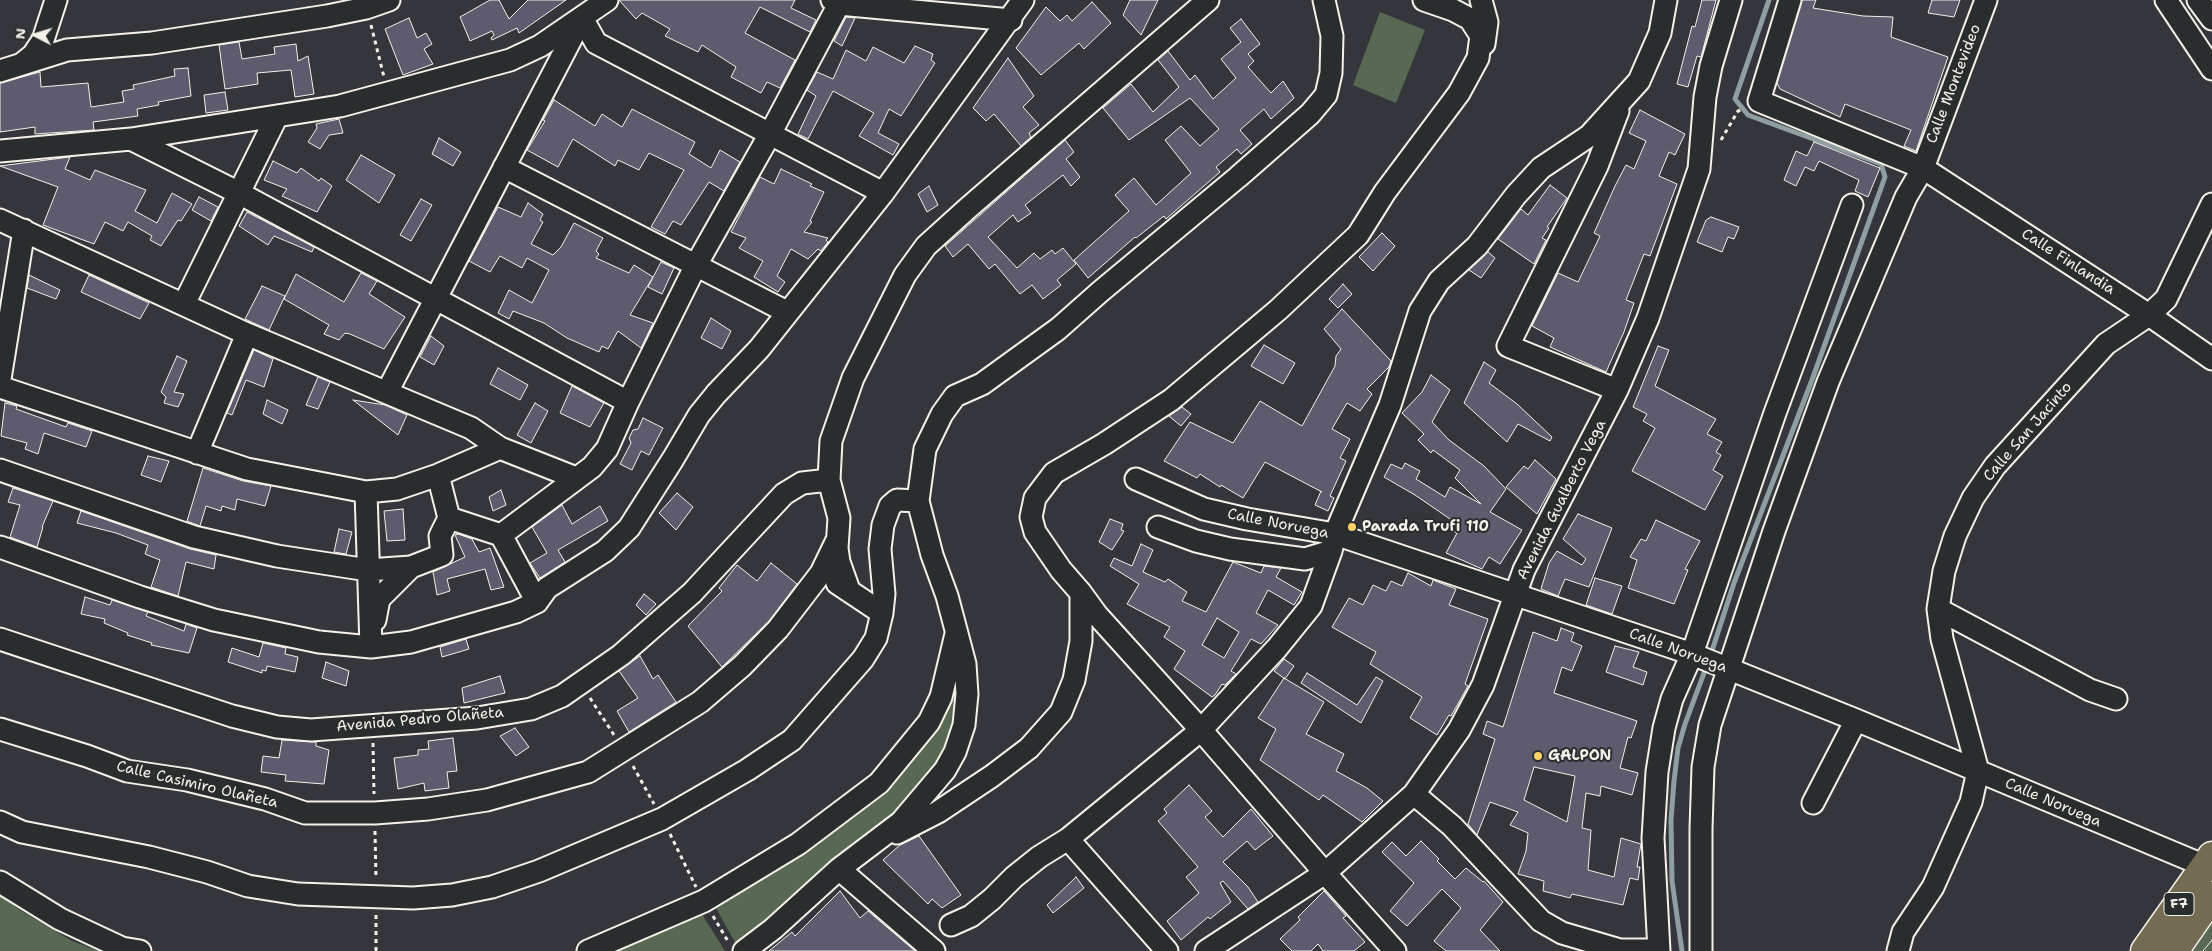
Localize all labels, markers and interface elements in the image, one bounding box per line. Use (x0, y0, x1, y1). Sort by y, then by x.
north arrow (10, 10, 60, 60)
street label: Calle Montevideo (1923, 22, 1985, 146)
text: N (11, 27, 30, 40)
street label: Calle Finlandia (2018, 225, 2118, 299)
street label: Calle San Jacinto (1980, 379, 2076, 485)
street label: Avenida Gualberto Vega (1514, 417, 1610, 583)
street label: Calle Noruega (1226, 505, 1330, 543)
place label: Parada Trufi 110 (1362, 518, 1489, 536)
marker: Parada Trufi 110 (1346, 521, 1358, 533)
street label: Calle Noruega (1627, 625, 1729, 677)
street label: Avenida Pedro Olañeta (336, 704, 504, 736)
place label: GALPON (1548, 747, 1611, 765)
marker: GALPON (1532, 750, 1544, 762)
street label: Calle Casimiro Olañeta (114, 758, 280, 812)
street label: Calle Noruega (2002, 775, 2104, 831)
road number: F7 (2164, 892, 2194, 916)

